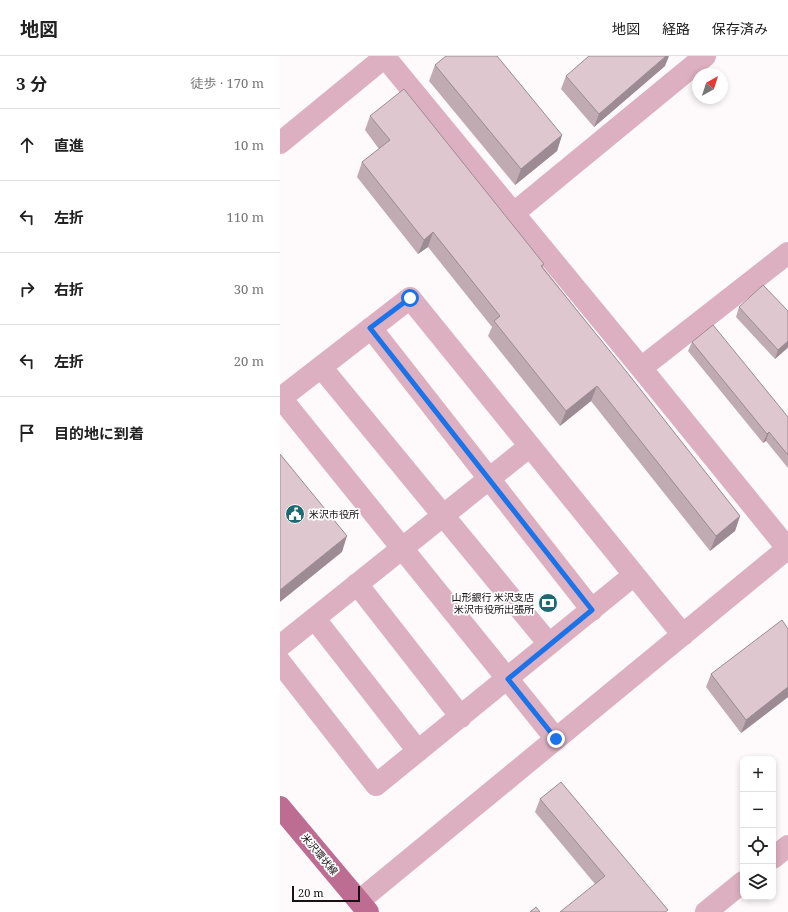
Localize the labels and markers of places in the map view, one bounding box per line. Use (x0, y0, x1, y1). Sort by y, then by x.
public building icon: 米沢市役所 (284, 503, 306, 525)
place label: 米沢市役所 (309, 507, 359, 521)
place label: 山形銀行 米沢支店 米沢市役所出張所 (451, 590, 534, 616)
bank icon: 山形銀行 米沢支店 米沢市役所出張所 (537, 592, 559, 614)

